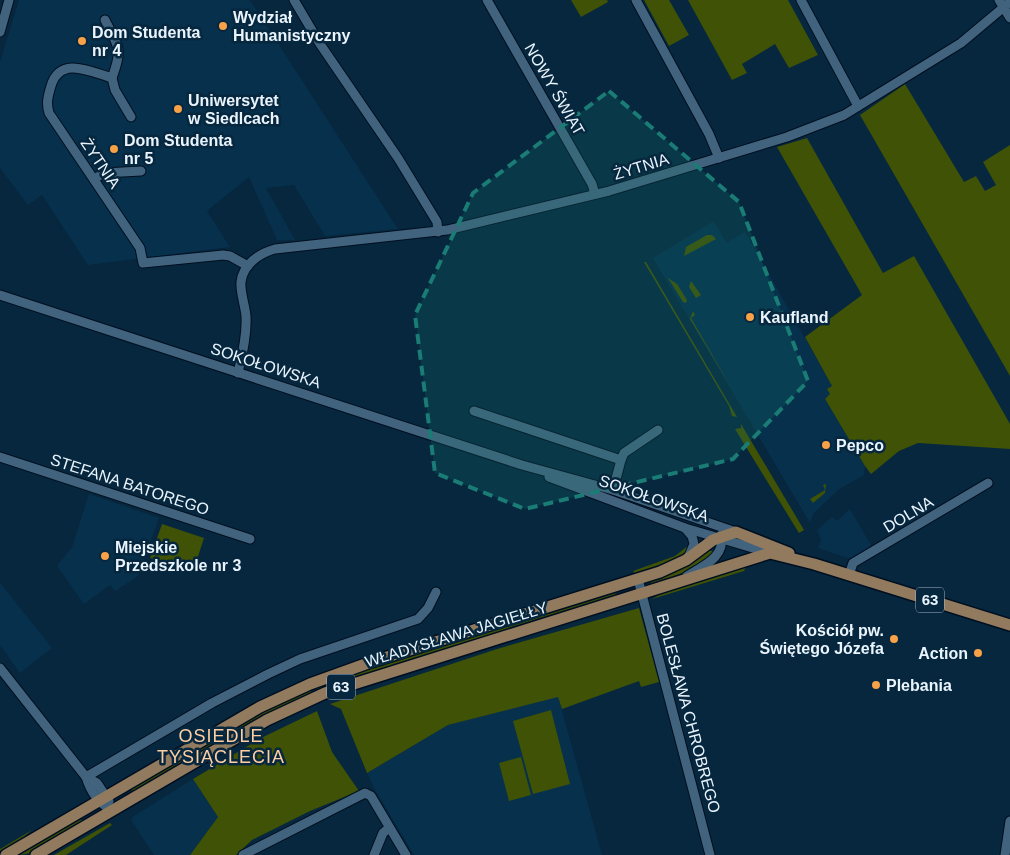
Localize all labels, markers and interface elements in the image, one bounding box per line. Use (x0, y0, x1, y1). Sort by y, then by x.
place label: Wydział Humanistyczny (233, 9, 350, 44)
marker: Wydział Humanistyczny (217, 20, 229, 32)
place label: Dom Studenta nr 4 (92, 24, 201, 59)
marker: Dom Studenta nr 4 (76, 35, 88, 47)
street label: NOWY ŚWIAT (521, 40, 589, 138)
place label: Uniwersytet w Siedlcach (187, 92, 280, 127)
marker: Uniwersytet w Siedlcach (172, 103, 184, 115)
place label: Dom Studenta nr 5 (124, 132, 233, 167)
street label: ŻYTNIA (78, 134, 125, 192)
marker: Dom Studenta nr 5 (108, 143, 120, 155)
street label: ŻYTNIA (611, 149, 671, 183)
place label: Kaufland (760, 309, 828, 326)
marker: Kaufland (744, 311, 756, 323)
street label: SOKOŁOWSKA (209, 340, 323, 391)
place label: Pepco (836, 437, 884, 454)
marker: Pepco (820, 439, 832, 451)
street label: STEFANA BATOREGO (48, 451, 211, 518)
street label: SOKOŁOWSKA (597, 472, 711, 525)
street label: DOLNA (880, 493, 937, 536)
place label: Miejskie Przedszkole nr 3 (115, 539, 241, 574)
marker: Miejskie Przedszkole nr 3 (99, 550, 111, 562)
road number: 63 (916, 588, 944, 612)
street label: WŁADYSŁAWA JAGIEŁŁY (363, 598, 550, 670)
street label: BOLESŁAWA CHROBREGO (654, 611, 723, 815)
place label: Kościół pw. Świętego Józefa (760, 622, 884, 657)
marker: Kościół pw. Świętego Józefa (888, 633, 900, 645)
place label: Action (918, 645, 968, 662)
marker: Action (972, 647, 984, 659)
road number: 63 (327, 674, 355, 700)
place label: Plebania (886, 677, 952, 694)
marker: Plebania (870, 679, 882, 691)
district label: OSIEDLE TYSIĄCLECIA (157, 726, 285, 767)

